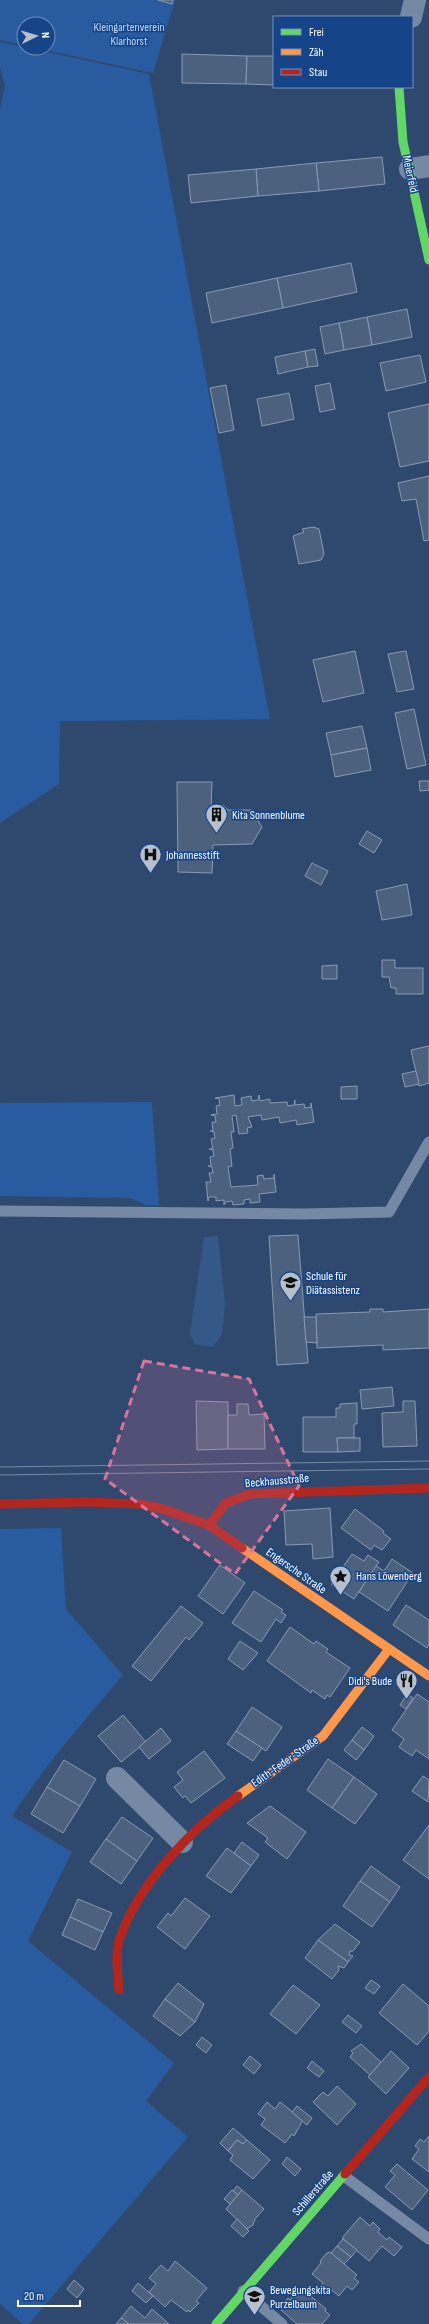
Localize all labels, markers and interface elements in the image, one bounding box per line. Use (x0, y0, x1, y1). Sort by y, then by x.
north arrow (16, 16, 56, 56)
legend (273, 16, 413, 88)
park label: Kleingartenverein Klarhorst (93, 20, 165, 49)
text: Frei (309, 25, 324, 40)
text: N (39, 32, 52, 39)
text: Zäh (309, 45, 324, 60)
text: Stau (309, 65, 327, 80)
street label: Meierfeld (399, 154, 421, 194)
building icon: Kita Sonnenblume (204, 802, 230, 835)
place label: Kita Sonnenblume (232, 808, 305, 823)
hospital icon: Johannesstift (137, 842, 163, 875)
place label: Johannesstift (165, 848, 220, 863)
place label: Schule für Diätassistenz (306, 1269, 361, 1298)
school or university icon: Schule für Diätassistenz (277, 1270, 303, 1303)
street label: Beckhausstraße (244, 1471, 310, 1491)
street label: Engersche Straße (263, 1545, 329, 1597)
place icon: Hans Löwenberg (327, 1563, 353, 1596)
place label: Hans Löwenberg (356, 1569, 422, 1584)
restaurant icon: Didi's Bude (394, 1668, 420, 1701)
place label: Didi's Bude (348, 1674, 392, 1689)
street label: Edith-Feder-Straße (249, 1733, 322, 1791)
street label: Schillerstraße (289, 2167, 337, 2219)
scale bar (18, 2282, 80, 2308)
place label: Bewegungskita Purzelbaum (270, 2283, 331, 2312)
school or university icon: Bewegungskita Purzelbaum (242, 2284, 268, 2317)
text: 20 m (24, 2289, 44, 2304)

